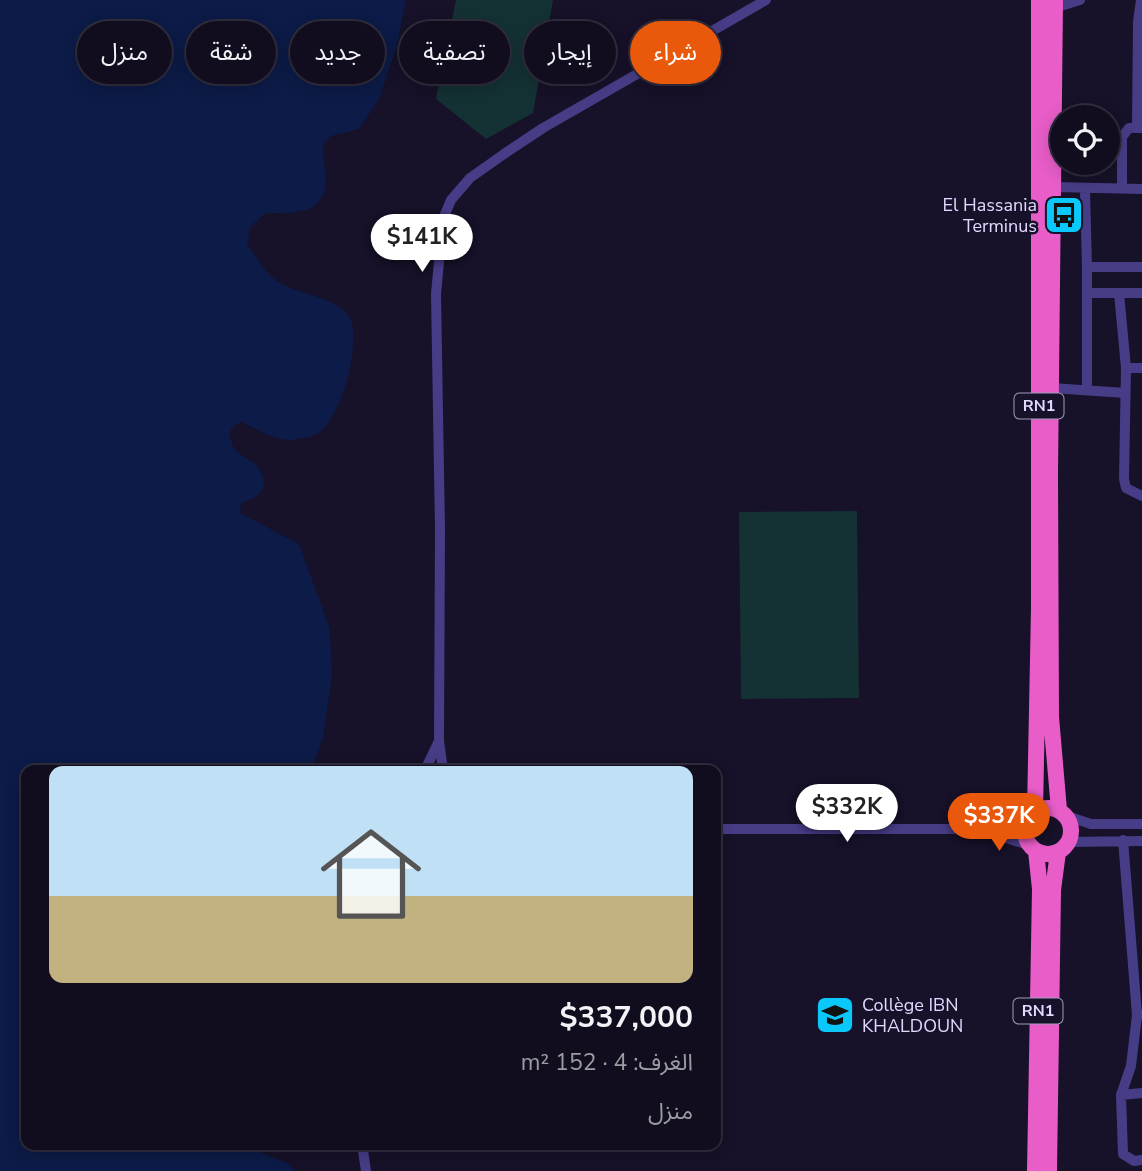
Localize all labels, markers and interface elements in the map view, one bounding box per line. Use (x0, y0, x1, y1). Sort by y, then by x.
chip: منزل (77, 21, 172, 84)
chip: شقة (186, 21, 276, 84)
chip: جديد (290, 21, 385, 84)
chip: تصفية (399, 21, 510, 84)
chip: إيجار (524, 21, 616, 84)
chip: شراء (630, 21, 721, 84)
map controls (1050, 105, 1120, 175)
button: locate (1050, 105, 1120, 175)
place label: El Hassania Terminus (943, 193, 1037, 238)
bus stop icon: El Hassania Terminus (1043, 194, 1085, 236)
pin: $141K (373, 215, 471, 274)
text: $141K (387, 221, 457, 252)
road number: RN1 (1014, 394, 1064, 418)
pin: $332K (798, 784, 896, 844)
text: $332K (812, 791, 882, 822)
pin: $337K (950, 794, 1048, 853)
text: $337K (964, 800, 1034, 831)
icon: home (308, 811, 434, 937)
place label: Collège IBN KHALDOUN (862, 993, 963, 1038)
school or university icon: Collège IBN KHALDOUN (814, 994, 856, 1036)
text: $337,000 (560, 997, 693, 1038)
road number: RN1 (1014, 998, 1062, 1023)
text: الغرف: 4 · 152 m² (521, 1047, 693, 1078)
text: منزل (648, 1096, 693, 1127)

